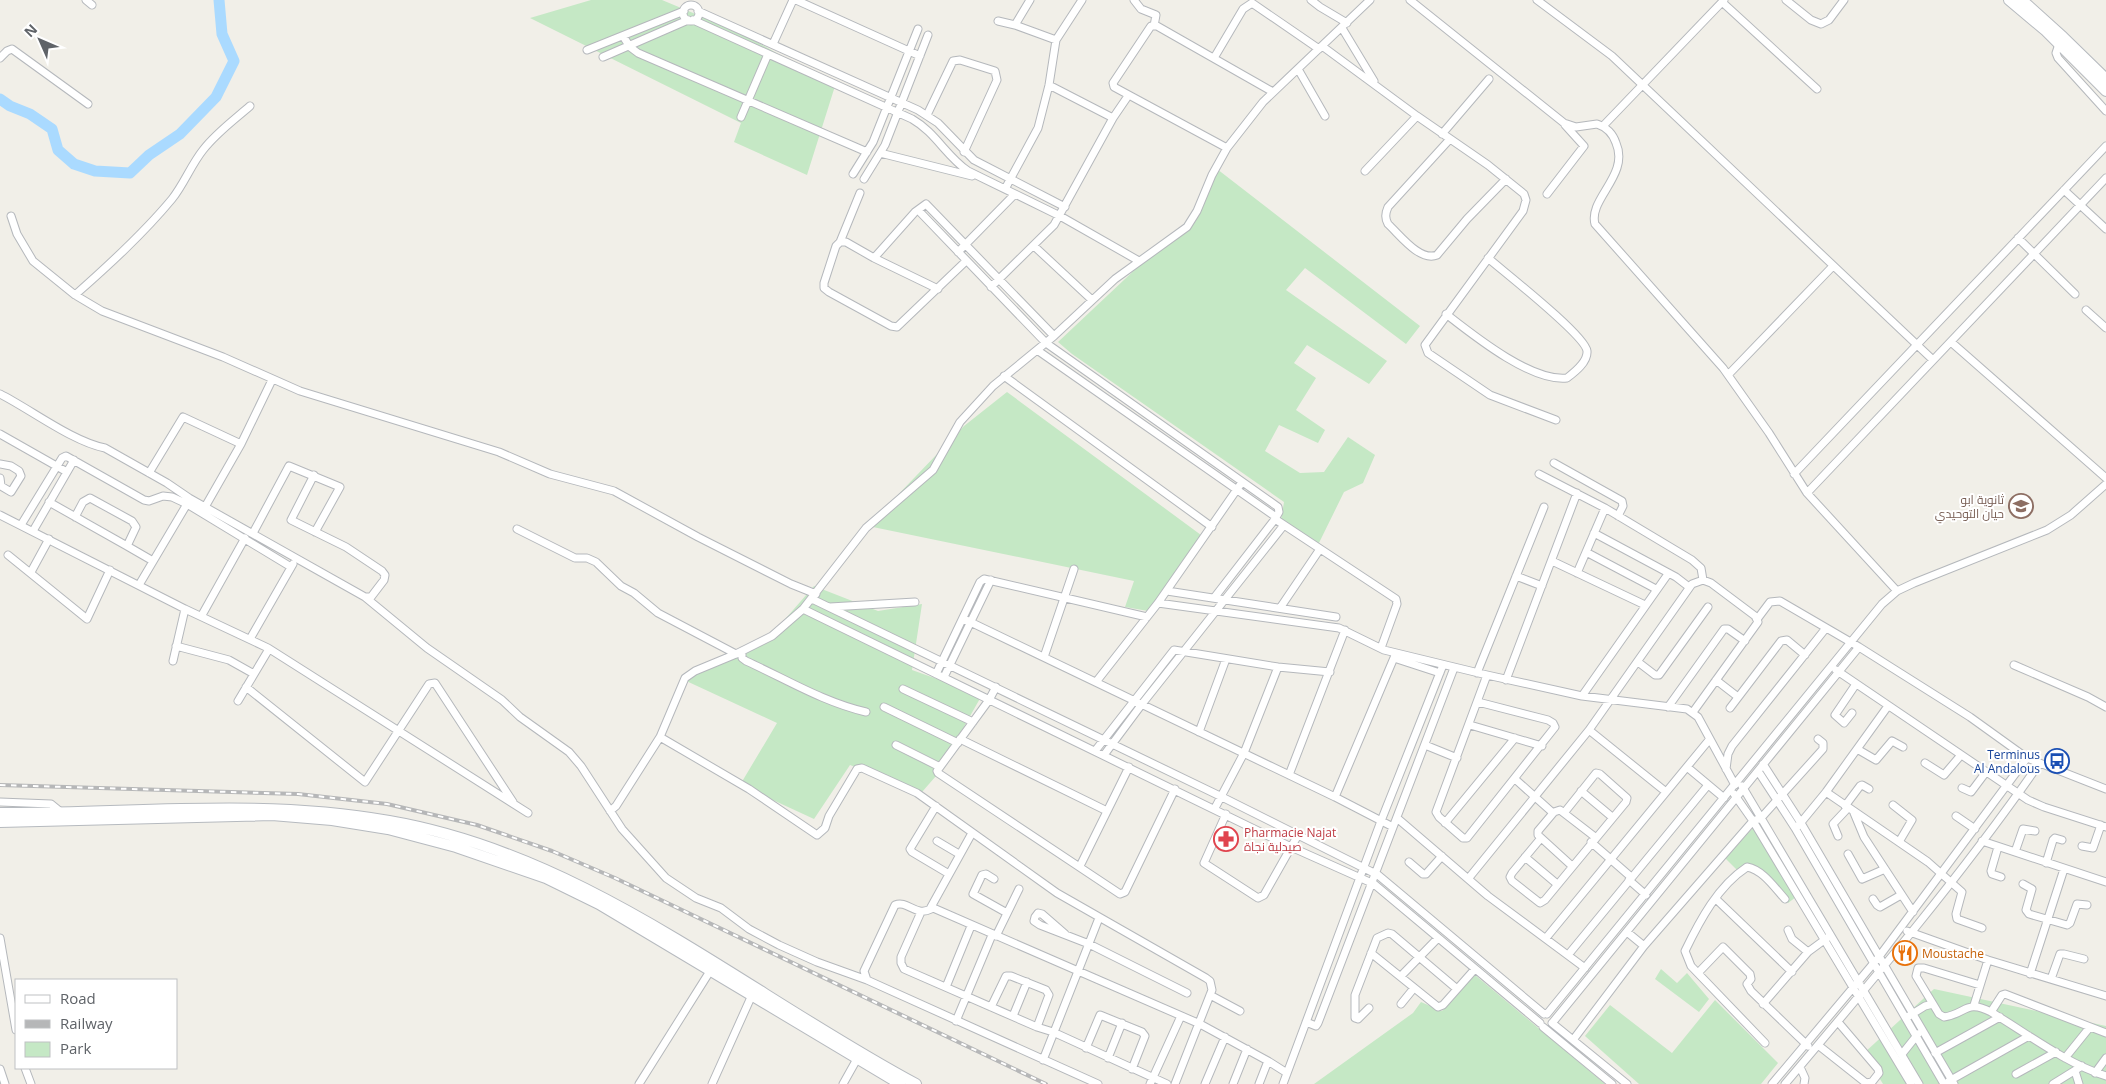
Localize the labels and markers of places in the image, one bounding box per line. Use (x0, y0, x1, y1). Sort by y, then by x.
place label: ثانوية ابو حيان التوحيدي (1935, 491, 2005, 524)
school or university icon: ثانوية ابو حيان التوحيدي (2008, 493, 2034, 519)
place label: Terminus Al Andalous (1974, 746, 2040, 777)
bus stop icon: Terminus Al Andalous (2044, 748, 2070, 774)
place label: Pharmacie Najat صيدلية نجاة (1244, 824, 1336, 855)
pharmacy icon: Pharmacie Najat صيدلية نجاة (1213, 826, 1239, 852)
restaurant icon: Moustache (1892, 940, 1918, 966)
place label: Moustache (1922, 945, 1984, 962)

